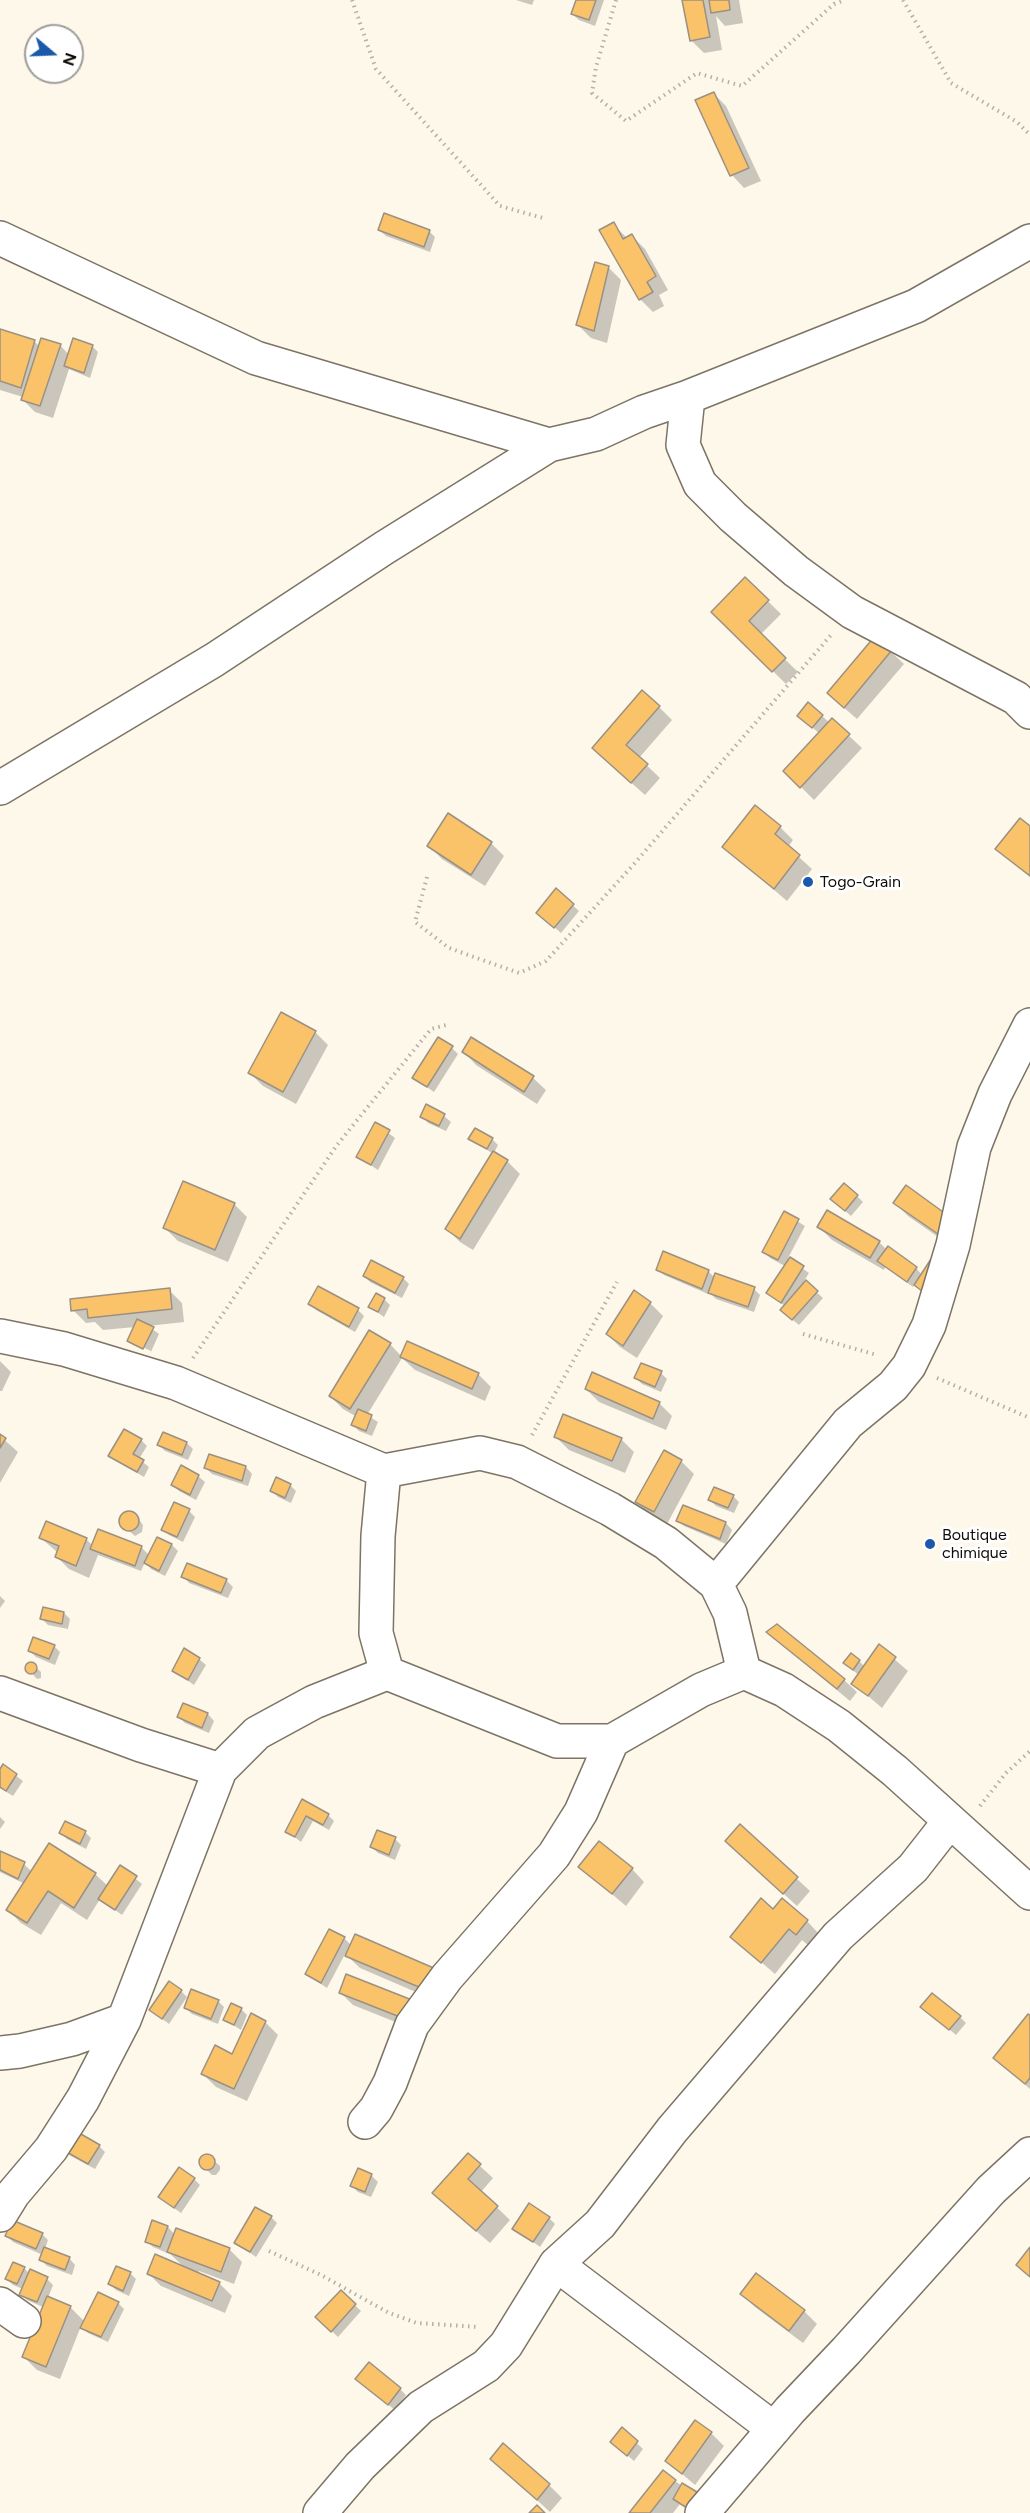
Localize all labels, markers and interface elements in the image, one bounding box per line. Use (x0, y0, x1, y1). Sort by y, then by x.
north arrow (24, 24, 84, 84)
text: N (59, 50, 81, 68)
place label: Togo-Grain (820, 872, 901, 892)
marker: Togo-Grain (801, 875, 815, 889)
place label: Boutique chimique (942, 1525, 1008, 1563)
marker: Boutique chimique (923, 1537, 937, 1551)

